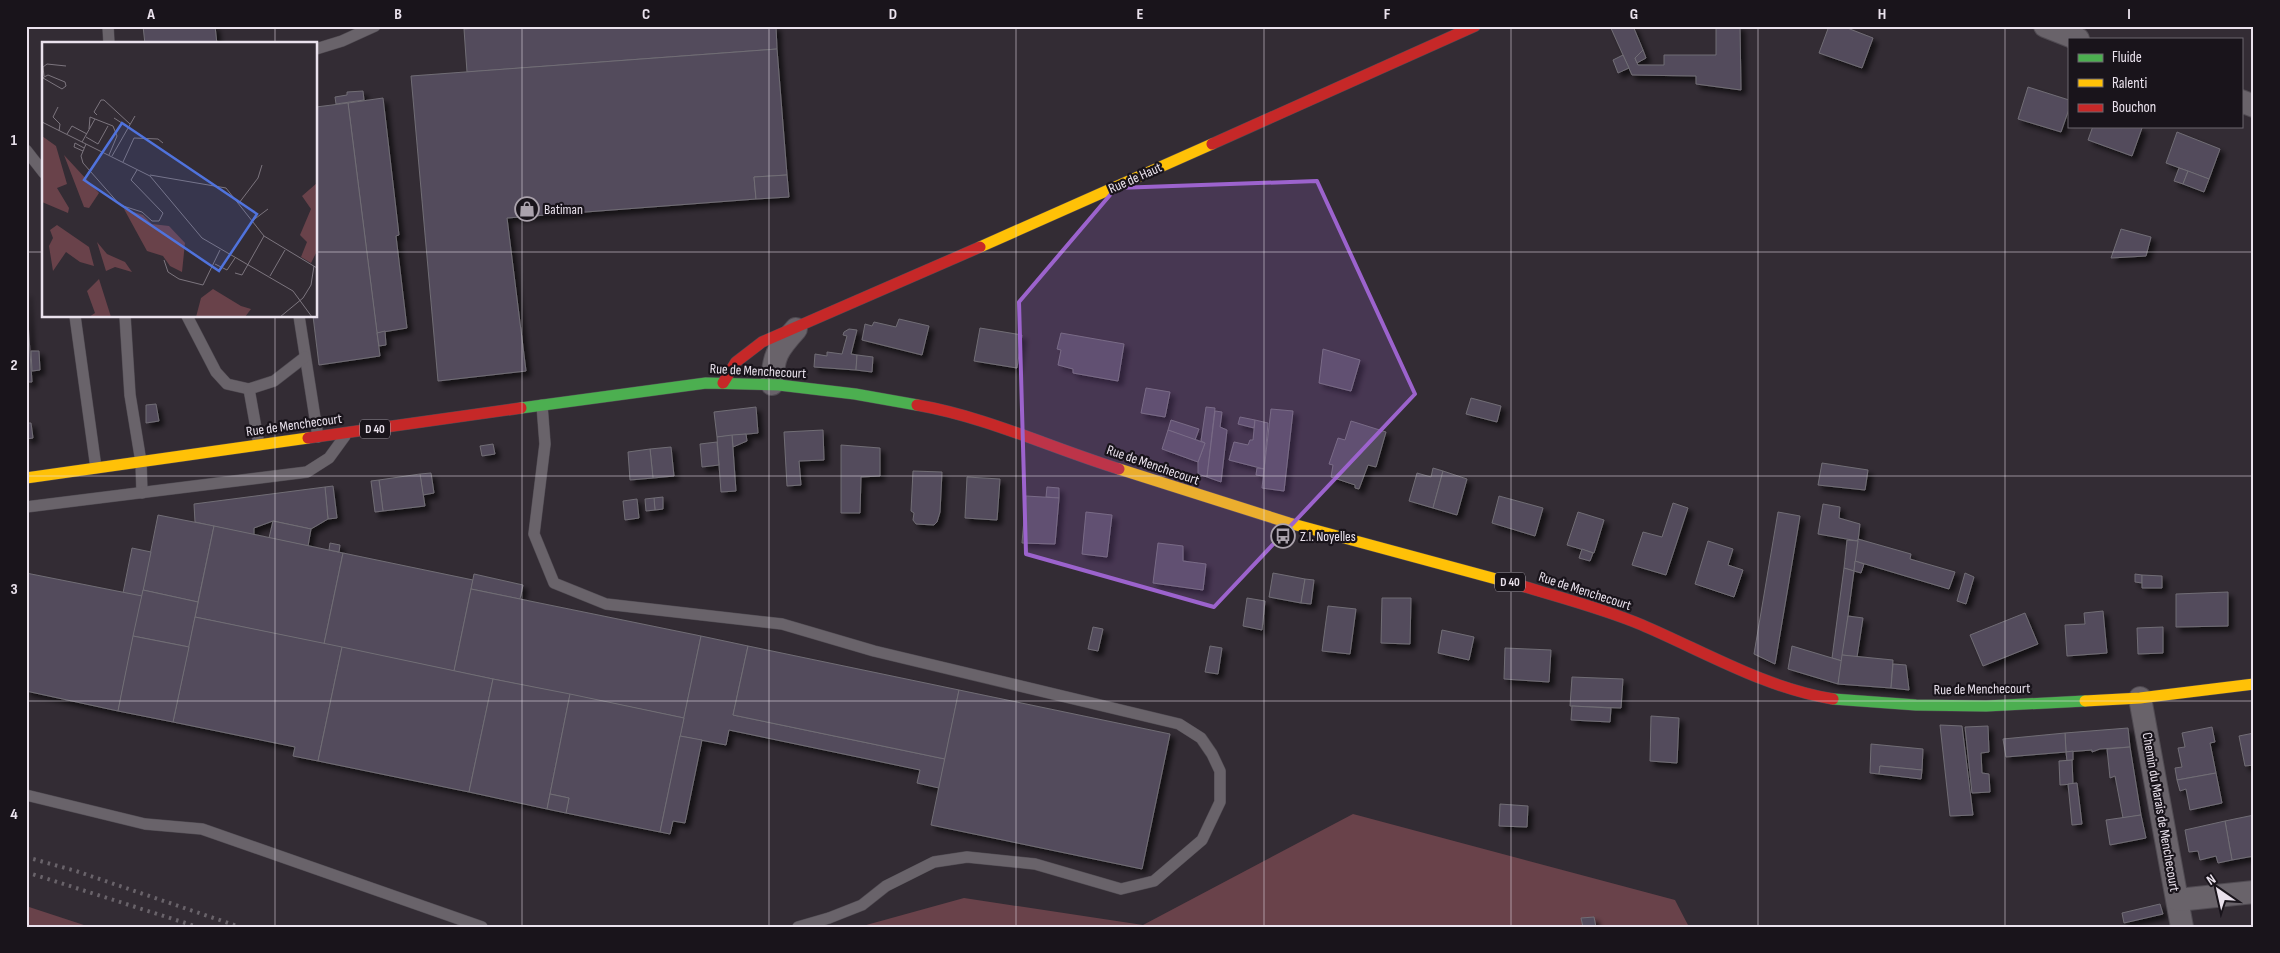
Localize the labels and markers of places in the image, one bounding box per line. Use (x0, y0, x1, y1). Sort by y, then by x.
shop icon: Batiman (514, 196, 540, 222)
place label: Batiman (544, 201, 583, 218)
bus stop icon: Z.I. Noyelles (1270, 523, 1296, 549)
place label: Z.I. Noyelles (1300, 528, 1356, 545)

